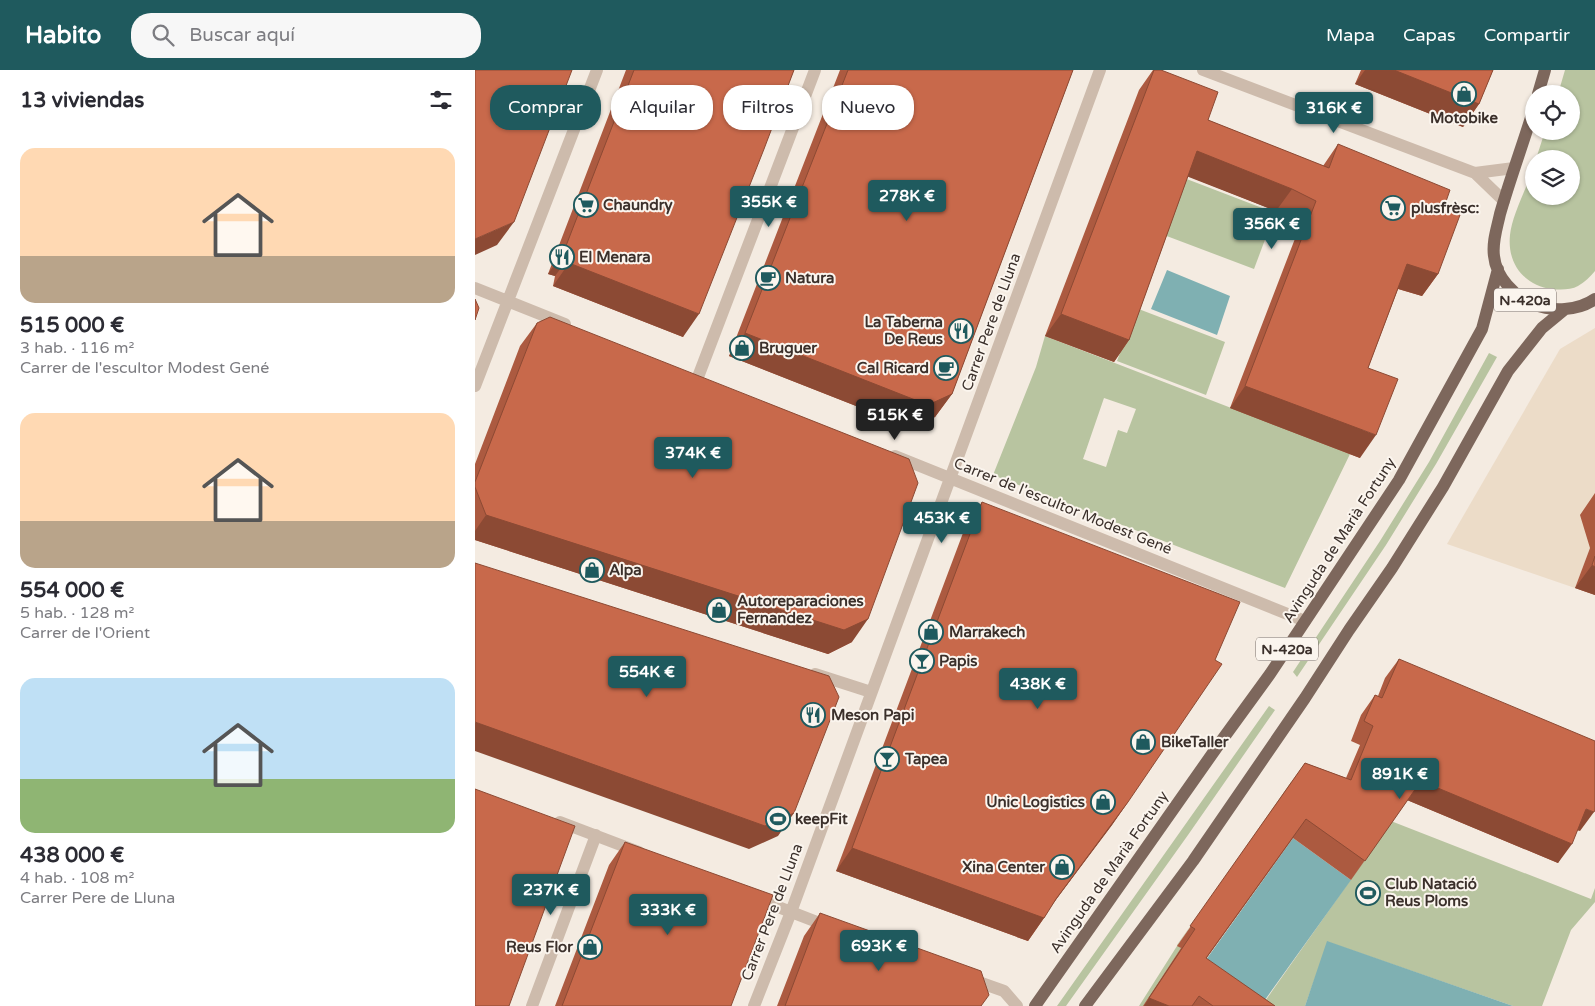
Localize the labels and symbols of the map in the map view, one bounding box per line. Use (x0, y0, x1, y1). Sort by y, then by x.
shop icon: Motobike (1451, 81, 1477, 107)
pin: 316K € (1293, 92, 1375, 134)
place label: Motobike (1430, 109, 1498, 127)
pin: 278K € (866, 180, 948, 222)
pin: 355K € (728, 186, 810, 228)
supermarket icon: Chaundry (573, 192, 599, 218)
supermarket icon: plusfrèsc: (1380, 195, 1406, 221)
place label: Chaundry (603, 196, 672, 215)
place label: plusfrèsc: (1411, 199, 1479, 218)
pin: 356K € (1231, 208, 1313, 250)
restaurant icon: El Menara (549, 244, 575, 270)
place label: El Menara (579, 248, 651, 266)
street label: Carrer Pere de Lluna (958, 251, 1024, 393)
cafe icon: Natura (755, 265, 781, 291)
place label: Natura (785, 269, 834, 287)
road number: N-420a (1494, 288, 1556, 312)
place label: La Taberna De Reus (864, 313, 943, 348)
restaurant icon: La Taberna De Reus (948, 318, 974, 344)
shop icon: Bruguer (729, 335, 755, 361)
place label: Bruguer (759, 339, 817, 358)
cafe icon: Cal Ricard (933, 355, 959, 381)
place label: Cal Ricard (857, 359, 929, 377)
pin: 515K € (854, 398, 936, 441)
pin: 374K € (652, 436, 734, 479)
street label: Carrer de l'escultor Modest Gené (951, 454, 1175, 558)
street label: Avinguda de Marià Fortuny (1279, 454, 1399, 626)
pin: 453K € (901, 502, 983, 544)
shop icon: Alpa (579, 557, 605, 583)
place label: Alpa (609, 561, 642, 580)
place label: Autoreparaciones Fernandez (737, 592, 864, 627)
shop icon: Autoreparaciones Fernandez (706, 597, 732, 623)
shop icon: Marrakech (918, 619, 944, 645)
place label: Marrakech (949, 623, 1026, 641)
road number: N-420a (1256, 638, 1318, 660)
bar icon: Papis (909, 648, 935, 674)
place label: Papis (939, 652, 978, 671)
pin: 554K € (606, 656, 688, 698)
pin: 438K € (997, 668, 1079, 710)
restaurant icon: Meson Papi (800, 702, 826, 728)
place label: Meson Papi (831, 706, 914, 725)
shop icon: BikeTaller (1130, 729, 1156, 755)
place label: BikeTaller (1161, 733, 1229, 751)
bar icon: Tapea (874, 746, 900, 772)
place label: Tapea (904, 750, 948, 769)
pin: 891K € (1359, 758, 1441, 800)
street label: Avinguda de Marià Fortuny (1046, 787, 1172, 957)
shop icon: Unic Logistics (1090, 789, 1116, 815)
place label: Unic Logistics (986, 793, 1085, 812)
sports icon: keepFit (765, 806, 791, 832)
place label: keepFit (795, 810, 848, 829)
street label: Carrer Pere de Lluna (738, 841, 806, 983)
shop icon: Xina Center (1049, 854, 1075, 880)
place label: Xina Center (962, 858, 1045, 876)
pin: 237K € (510, 874, 592, 916)
place label: Club Natació Reus Ploms (1385, 875, 1477, 910)
sports icon: Club Natació Reus Ploms (1355, 880, 1381, 906)
pin: 333K € (627, 894, 709, 936)
pin: 693K € (838, 930, 920, 972)
shop icon: Reus Flor (577, 934, 603, 960)
place label: Reus Flor (506, 938, 573, 956)

